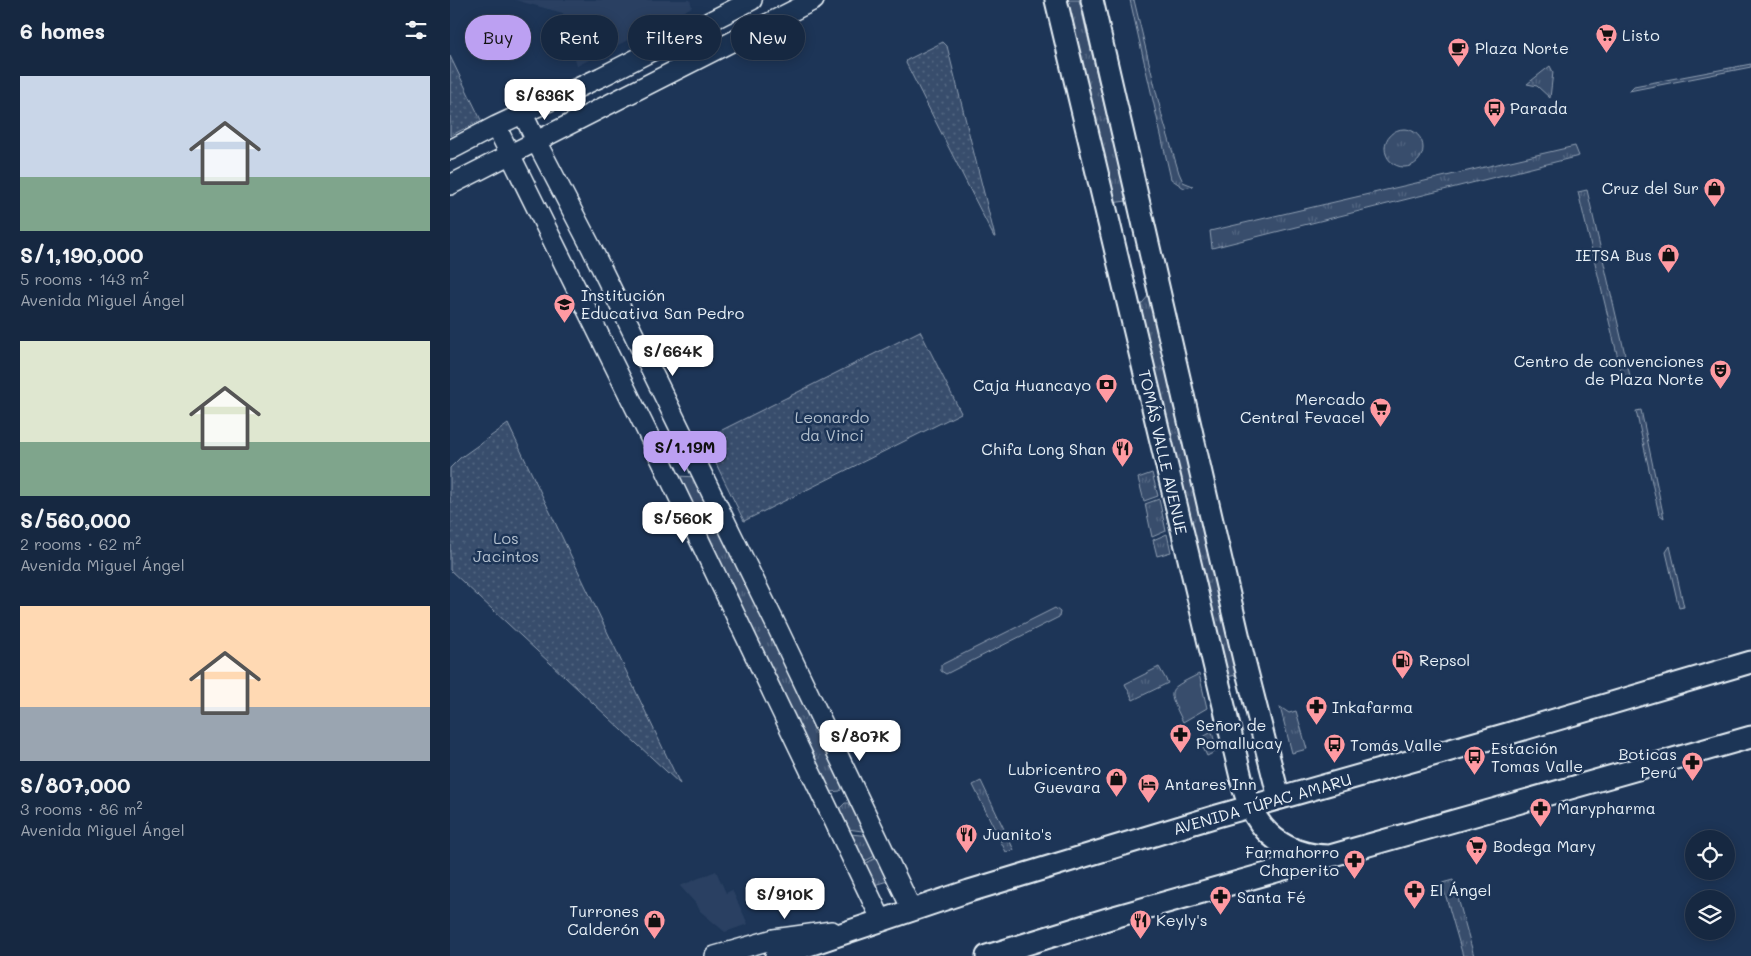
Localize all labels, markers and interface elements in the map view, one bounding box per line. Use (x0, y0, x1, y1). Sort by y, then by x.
chip: Buy (465, 15, 531, 60)
chip: Rent (541, 15, 618, 60)
chip: Filters (628, 15, 721, 60)
chip: New (731, 15, 805, 60)
icon: filters (402, 16, 430, 44)
text: 6 homes (20, 17, 105, 44)
supermarket icon: Listo (1594, 23, 1618, 54)
place label: Listo (1622, 24, 1660, 45)
cafe icon: Plaza Norte (1447, 36, 1471, 67)
place label: Plaza Norte (1475, 37, 1569, 58)
pin: S/636K (504, 78, 586, 121)
text: S/636K (516, 84, 574, 105)
bus stop icon: Parada (1482, 96, 1506, 127)
place label: Parada (1510, 97, 1568, 118)
icon: home (180, 108, 270, 198)
shop icon: Cruz del Sur (1703, 176, 1727, 207)
place label: Cruz del Sur (1602, 177, 1699, 198)
text: S/1,190,000 (20, 241, 144, 268)
shop icon: IETSA Bus (1656, 243, 1680, 274)
place label: IETSA Bus (1575, 244, 1652, 265)
text: 5 rooms · 143 m² (20, 268, 149, 289)
place label: Institución Educativa San Pedro (581, 284, 744, 323)
text: Avenida Miguel Ángel (20, 289, 185, 310)
school or university icon: Institución Educativa San Pedro (553, 292, 577, 323)
pin: S/664K (632, 334, 714, 377)
text: S/664K (643, 340, 703, 361)
place label: Centro de convenciones de Plaza Norte (1514, 350, 1704, 389)
theatre icon: Centro de convenciones de Plaza Norte (1708, 358, 1732, 389)
street label: TOMÁS VALLE AVENUE (1134, 367, 1193, 536)
icon: home (180, 373, 270, 463)
bank icon: Caja Huancayo (1095, 373, 1119, 404)
place label: Caja Huancayo (973, 374, 1091, 395)
place label: Mercado Central Fevacel (1240, 388, 1365, 427)
supermarket icon: Mercado Central Fevacel (1369, 396, 1393, 427)
park label: Leonardo da Vinci (795, 406, 869, 445)
pin: S/1.19M (639, 430, 731, 473)
text: S/1.19M (654, 436, 716, 457)
restaurant icon: Chifa Long Shan (1110, 437, 1134, 468)
place label: Chifa Long Shan (981, 438, 1106, 459)
pin: S/560K (642, 502, 724, 544)
text: S/560,000 (20, 506, 131, 533)
text: S/560K (653, 507, 713, 528)
park label: Los Jacintos (473, 527, 539, 566)
text: 2 rooms · 62 m² (20, 533, 141, 554)
text: Avenida Miguel Ángel (20, 554, 185, 575)
icon: home (180, 638, 270, 728)
fuel station icon: Repsol (1391, 648, 1415, 679)
place label: Repsol (1419, 649, 1470, 670)
pharmacy icon: Inkafarma (1304, 695, 1328, 726)
place label: Inkafarma (1332, 696, 1413, 717)
place label: Señor de Pomallucay (1196, 714, 1283, 753)
pin: S/807K (819, 720, 901, 762)
pharmacy icon: Señor de Pomallucay (1168, 722, 1192, 753)
text: S/807K (830, 725, 890, 746)
bus stop icon: Tomás Valle (1322, 733, 1346, 764)
place label: Tomás Valle (1350, 734, 1442, 755)
place label: Estación Tomas Valle (1491, 737, 1583, 776)
place label: Boticas Perú (1618, 743, 1677, 782)
bus stop icon: Estación Tomas Valle (1463, 745, 1487, 776)
pharmacy icon: Boticas Perú (1681, 751, 1705, 782)
place label: Lubricentro Guevara (1008, 758, 1101, 797)
shop icon: Lubricentro Guevara (1105, 766, 1129, 797)
street label: AVENIDA TÚPAC AMARU (1170, 768, 1354, 839)
text: S/807,000 (20, 771, 131, 798)
hotel icon: Antares Inn (1136, 772, 1160, 803)
place label: Antares Inn (1164, 773, 1257, 794)
pharmacy icon: Marypharma (1529, 796, 1553, 827)
place label: Marypharma (1557, 797, 1656, 818)
text: 3 rooms · 86 m² (20, 798, 143, 819)
text: Avenida Miguel Ángel (20, 819, 185, 840)
restaurant icon: Juanito's (955, 822, 979, 853)
place label: Juanito's (983, 823, 1052, 844)
map controls (1685, 830, 1735, 940)
button: locate (1685, 830, 1735, 880)
supermarket icon: Bodega Mary (1465, 834, 1489, 865)
place label: Bodega Mary (1493, 835, 1596, 856)
place label: Farmahorro Chaperito (1245, 841, 1339, 880)
pharmacy icon: Farmahorro Chaperito (1343, 849, 1367, 880)
pin: S/910K (744, 878, 826, 920)
pharmacy icon: El Ángel (1402, 878, 1426, 909)
place label: El Ángel (1430, 879, 1491, 900)
text: S/910K (757, 883, 813, 904)
pharmacy icon: Santa Fé (1209, 885, 1233, 916)
place label: Santa Fé (1237, 886, 1306, 907)
button: layers (1685, 890, 1735, 940)
place label: Turrones Calderón (567, 900, 639, 939)
shop icon: Turrones Calderón (643, 908, 667, 939)
restaurant icon: Keyly's (1128, 908, 1152, 939)
place label: Keyly's (1156, 909, 1208, 930)

